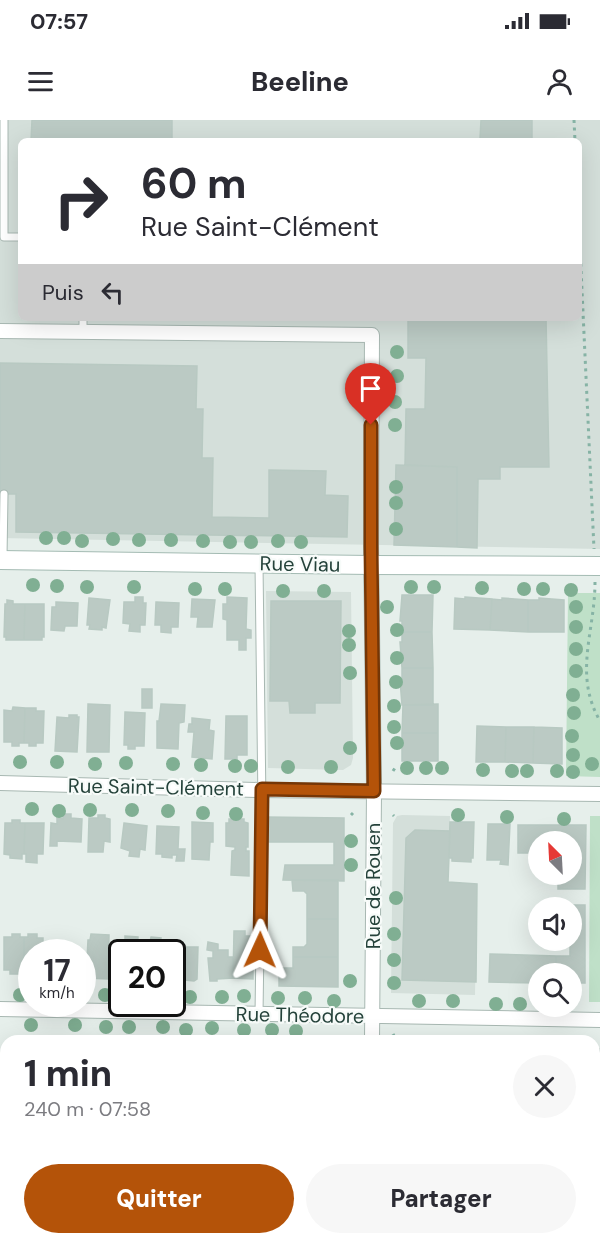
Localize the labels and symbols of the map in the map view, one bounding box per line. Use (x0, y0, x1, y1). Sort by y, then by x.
pin (345, 363, 396, 425)
street label: Rue Viau (260, 550, 340, 578)
street label: Rue Saint-Clément (68, 772, 244, 802)
street label: Rue de Rouen (360, 823, 386, 949)
north arrow (528, 831, 582, 885)
position arrow (228, 918, 292, 982)
speed limit sign: 20 (108, 939, 186, 1017)
street label: Rue Théodore (235, 1001, 365, 1029)

